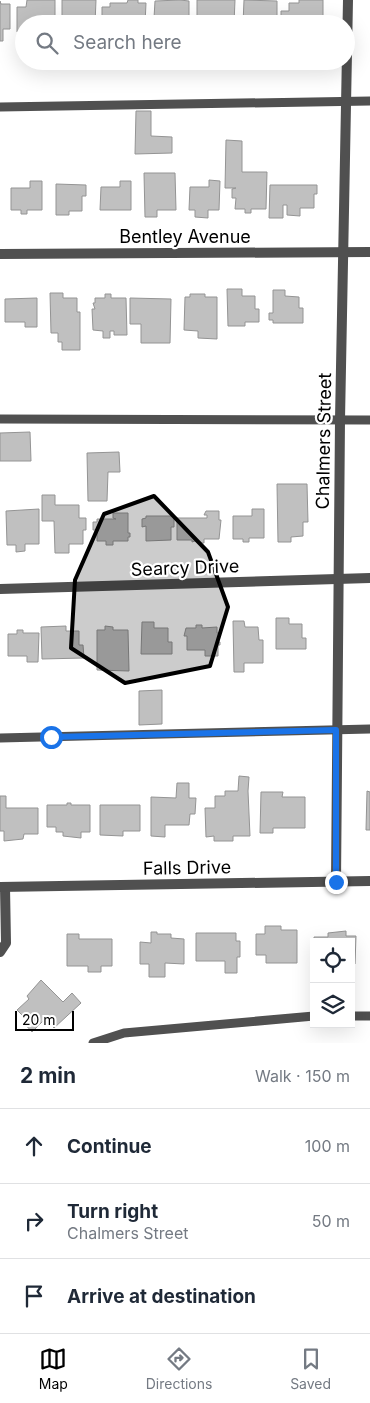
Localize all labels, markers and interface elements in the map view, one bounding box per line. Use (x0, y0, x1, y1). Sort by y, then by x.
search box (15, 15, 355, 70)
icon: search (33, 29, 61, 57)
text: Search here (73, 31, 182, 54)
street label: Bentley Avenue (119, 226, 251, 247)
street label: Chalmers Street (312, 372, 335, 509)
street label: Searcy Drive (130, 555, 240, 580)
route start (40, 726, 63, 749)
street label: Falls Drive (143, 856, 231, 879)
route end (325, 871, 348, 894)
map controls (310, 938, 355, 1028)
button: locate (310, 938, 355, 983)
button: layers (310, 983, 355, 1028)
scale bar (15, 1008, 74, 1031)
text: 20 m (22, 1011, 56, 1028)
text: 2 min (20, 1063, 76, 1088)
text: Walk · 150 m (255, 1066, 350, 1086)
icon: ahead (20, 1132, 48, 1160)
text: Continue (67, 1135, 152, 1158)
text: 100 m (305, 1136, 350, 1156)
text: Turn right (67, 1200, 158, 1223)
icon: right (20, 1207, 48, 1235)
text: 50 m (312, 1211, 350, 1231)
text: Chalmers Street (67, 1223, 188, 1243)
icon: arrive (20, 1282, 48, 1310)
text: Arrive at destination (67, 1285, 256, 1308)
tab: Map (39, 1345, 68, 1392)
tab: Directions (146, 1345, 212, 1392)
tab: Saved (290, 1345, 331, 1392)

